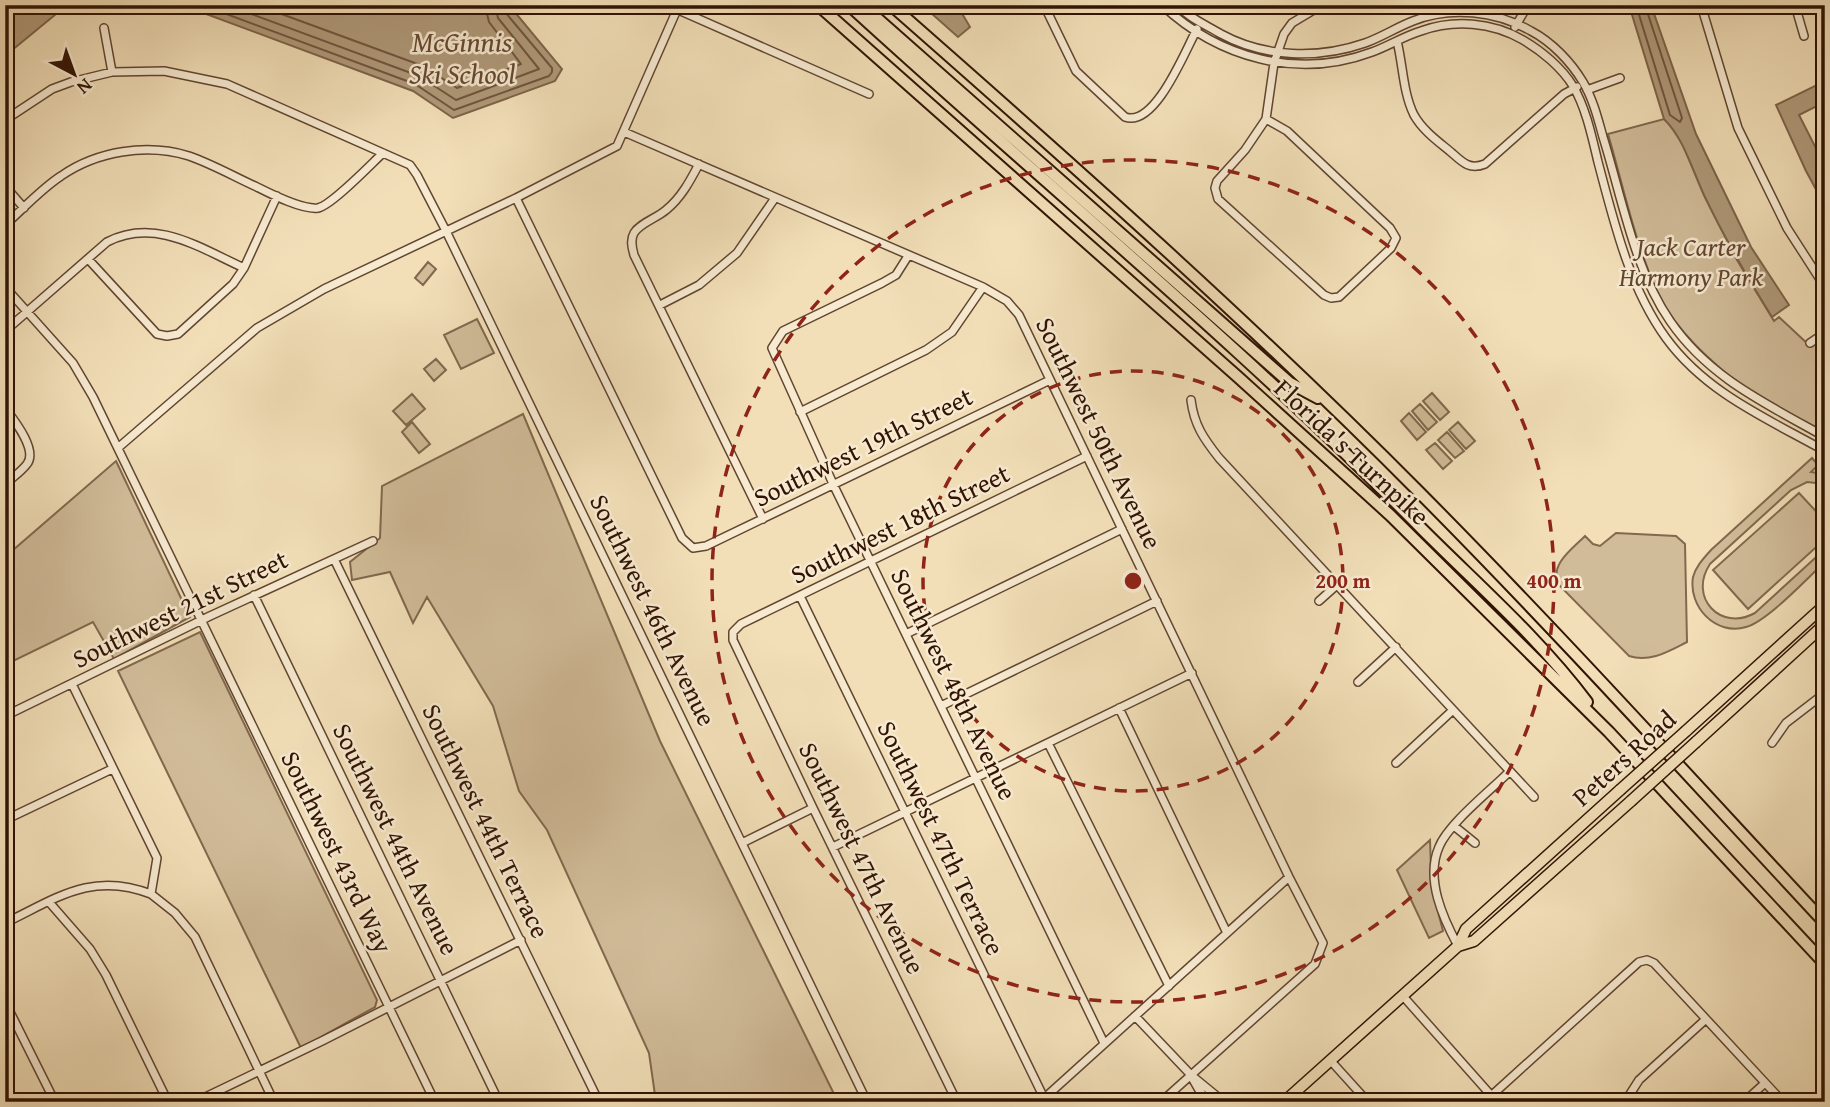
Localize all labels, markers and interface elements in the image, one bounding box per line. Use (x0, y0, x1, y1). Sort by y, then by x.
water label: McGinnis Ski School (409, 21, 515, 94)
north arrow (38, 38, 108, 108)
text: N (71, 72, 99, 102)
park label: Jack Carter Harmony Park (1618, 227, 1763, 296)
street label: Southwest 50th Avenue (1026, 310, 1173, 555)
street label: Florida's Turnpike (1266, 369, 1439, 534)
street label: Southwest 19th Street (747, 377, 979, 517)
street label: Southwest 18th Street (784, 454, 1016, 594)
street label: Southwest 46th Avenue (580, 487, 727, 732)
street label: Southwest 21st Street (66, 539, 294, 678)
street label: Southwest 48th Avenue (881, 561, 1028, 806)
text: 200 m (1315, 565, 1371, 596)
text: 400 m (1526, 565, 1582, 596)
centre of rings (1121, 569, 1145, 593)
street label: Southwest 44th Terrace (413, 697, 560, 945)
street label: Peters Road (1563, 700, 1685, 815)
street label: Southwest 47th Terrace (868, 714, 1015, 962)
street label: Southwest 44th Avenue (323, 716, 470, 961)
street label: Southwest 47th Avenue (789, 735, 936, 980)
street label: Southwest 43rd Way (272, 744, 403, 960)

